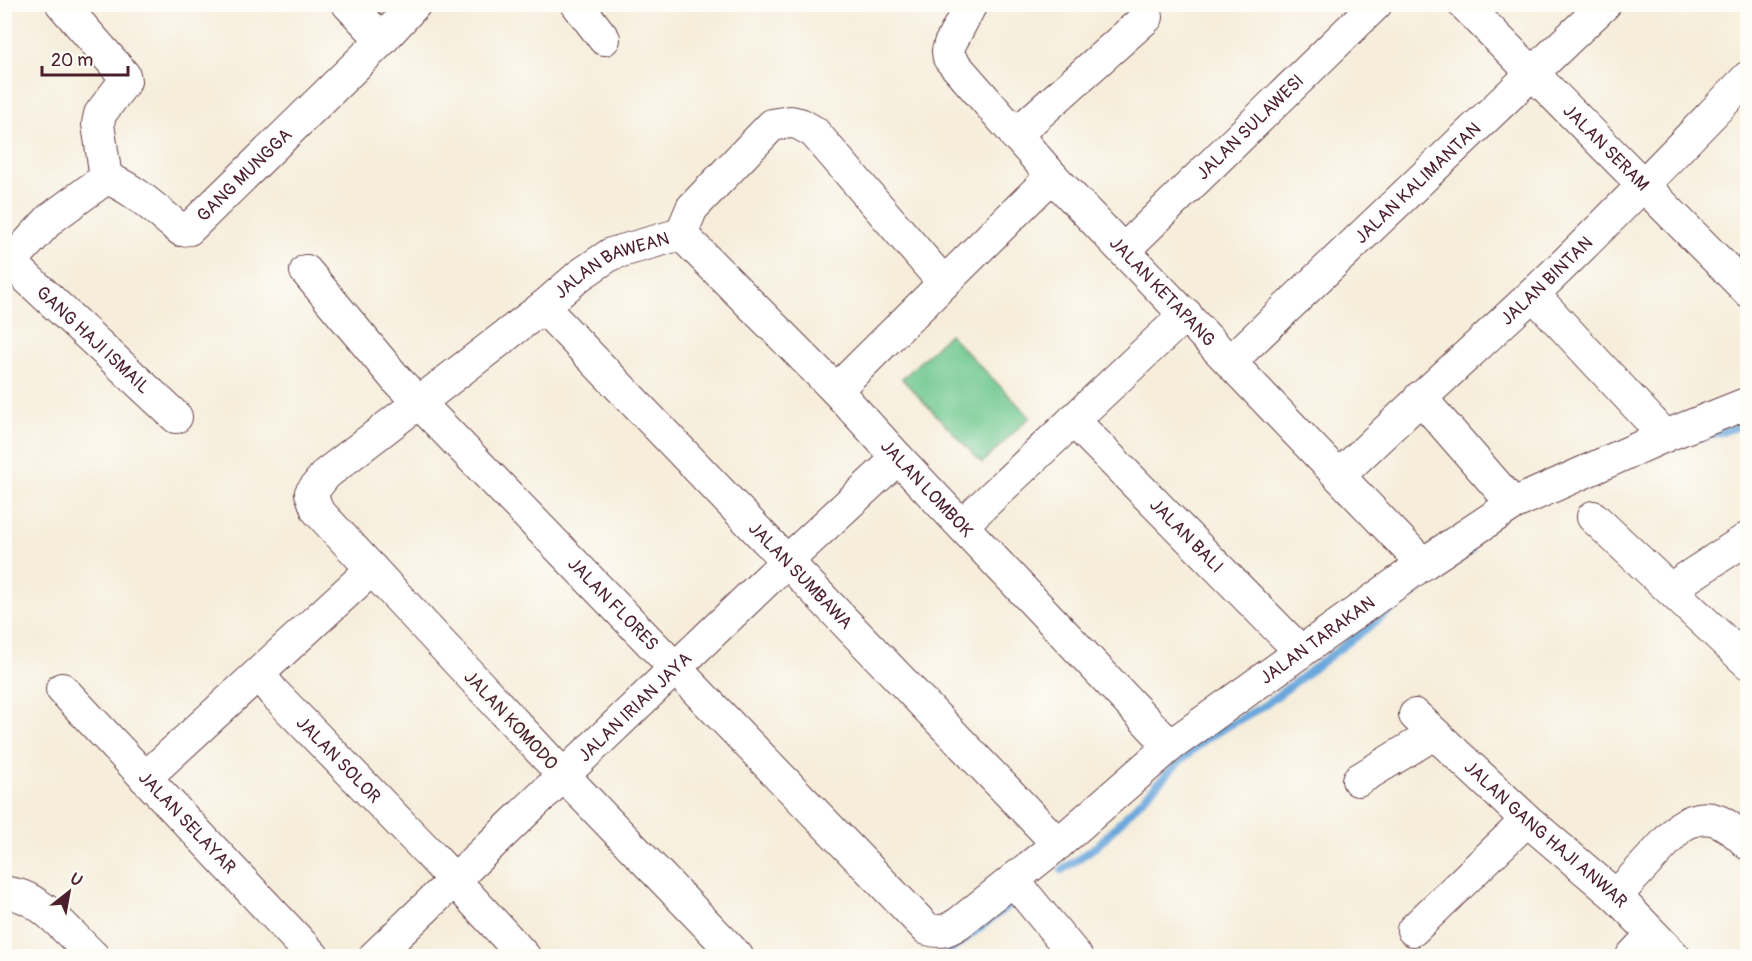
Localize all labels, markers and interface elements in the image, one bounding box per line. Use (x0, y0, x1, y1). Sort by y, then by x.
scale bar (42, 39, 128, 77)
text: 20 m (51, 49, 93, 72)
street label: JALAN SULAWESI (1192, 70, 1309, 185)
street label: JALAN SERAM (1558, 100, 1654, 196)
street label: JALAN KALIMANTAN (1350, 118, 1486, 249)
street label: GANG MUNGGA (192, 123, 297, 227)
street label: JALAN BAWEAN (550, 227, 672, 304)
street label: JALAN KETAPANG (1104, 232, 1220, 352)
street label: JALAN BINTAN (1496, 232, 1598, 330)
street label: GANG HAJI ISMAIL (31, 281, 155, 399)
street label: JALAN LOMBOK (875, 435, 978, 542)
street label: JALAN BALI (1145, 494, 1228, 578)
street label: JALAN SUMBAWA (743, 517, 857, 635)
street label: JALAN FLORES (562, 553, 663, 656)
street label: JALAN TARAKAN (1256, 591, 1380, 690)
street label: JALAN IRIAN JAYA (573, 647, 697, 767)
street label: JALAN KOMODO (459, 666, 563, 775)
street label: JALAN SOLOR (291, 712, 385, 808)
street label: JALAN GANG HAJI ANWAR (1459, 756, 1632, 913)
street label: JALAN SELAYAR (133, 767, 241, 879)
north arrow (39, 862, 99, 922)
text: U (67, 869, 86, 892)

